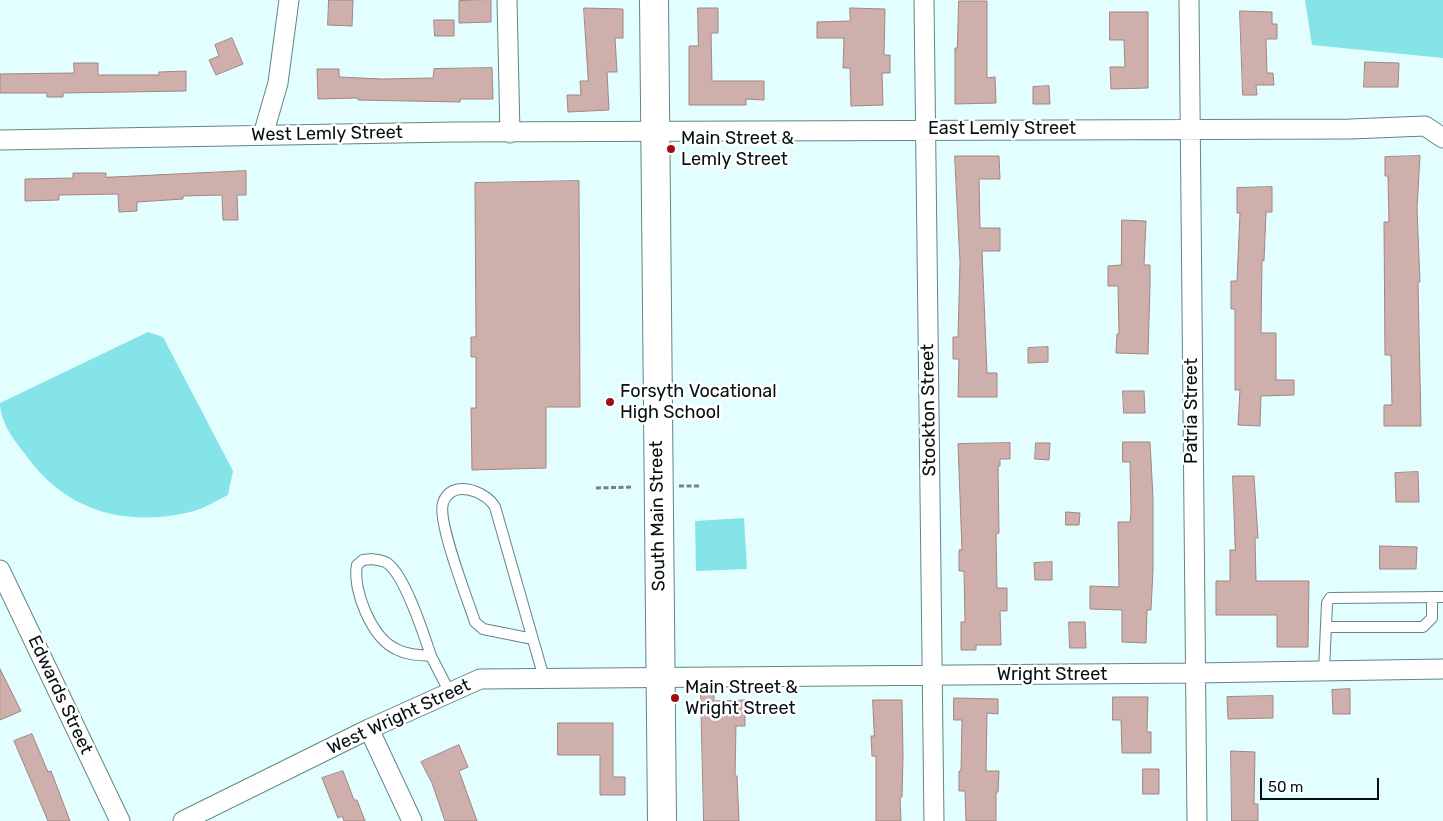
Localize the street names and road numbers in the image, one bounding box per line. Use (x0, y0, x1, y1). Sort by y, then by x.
street label: East Lemly Street (928, 118, 1076, 140)
street label: West Lemly Street (251, 122, 403, 146)
street label: Stockton Street (917, 344, 941, 476)
street label: Patria Street (1181, 358, 1203, 464)
street label: South Main Street (646, 440, 670, 592)
street label: Edwards Street (23, 632, 97, 758)
street label: Wright Street (997, 664, 1107, 686)
street label: West Wright Street (324, 674, 474, 760)

